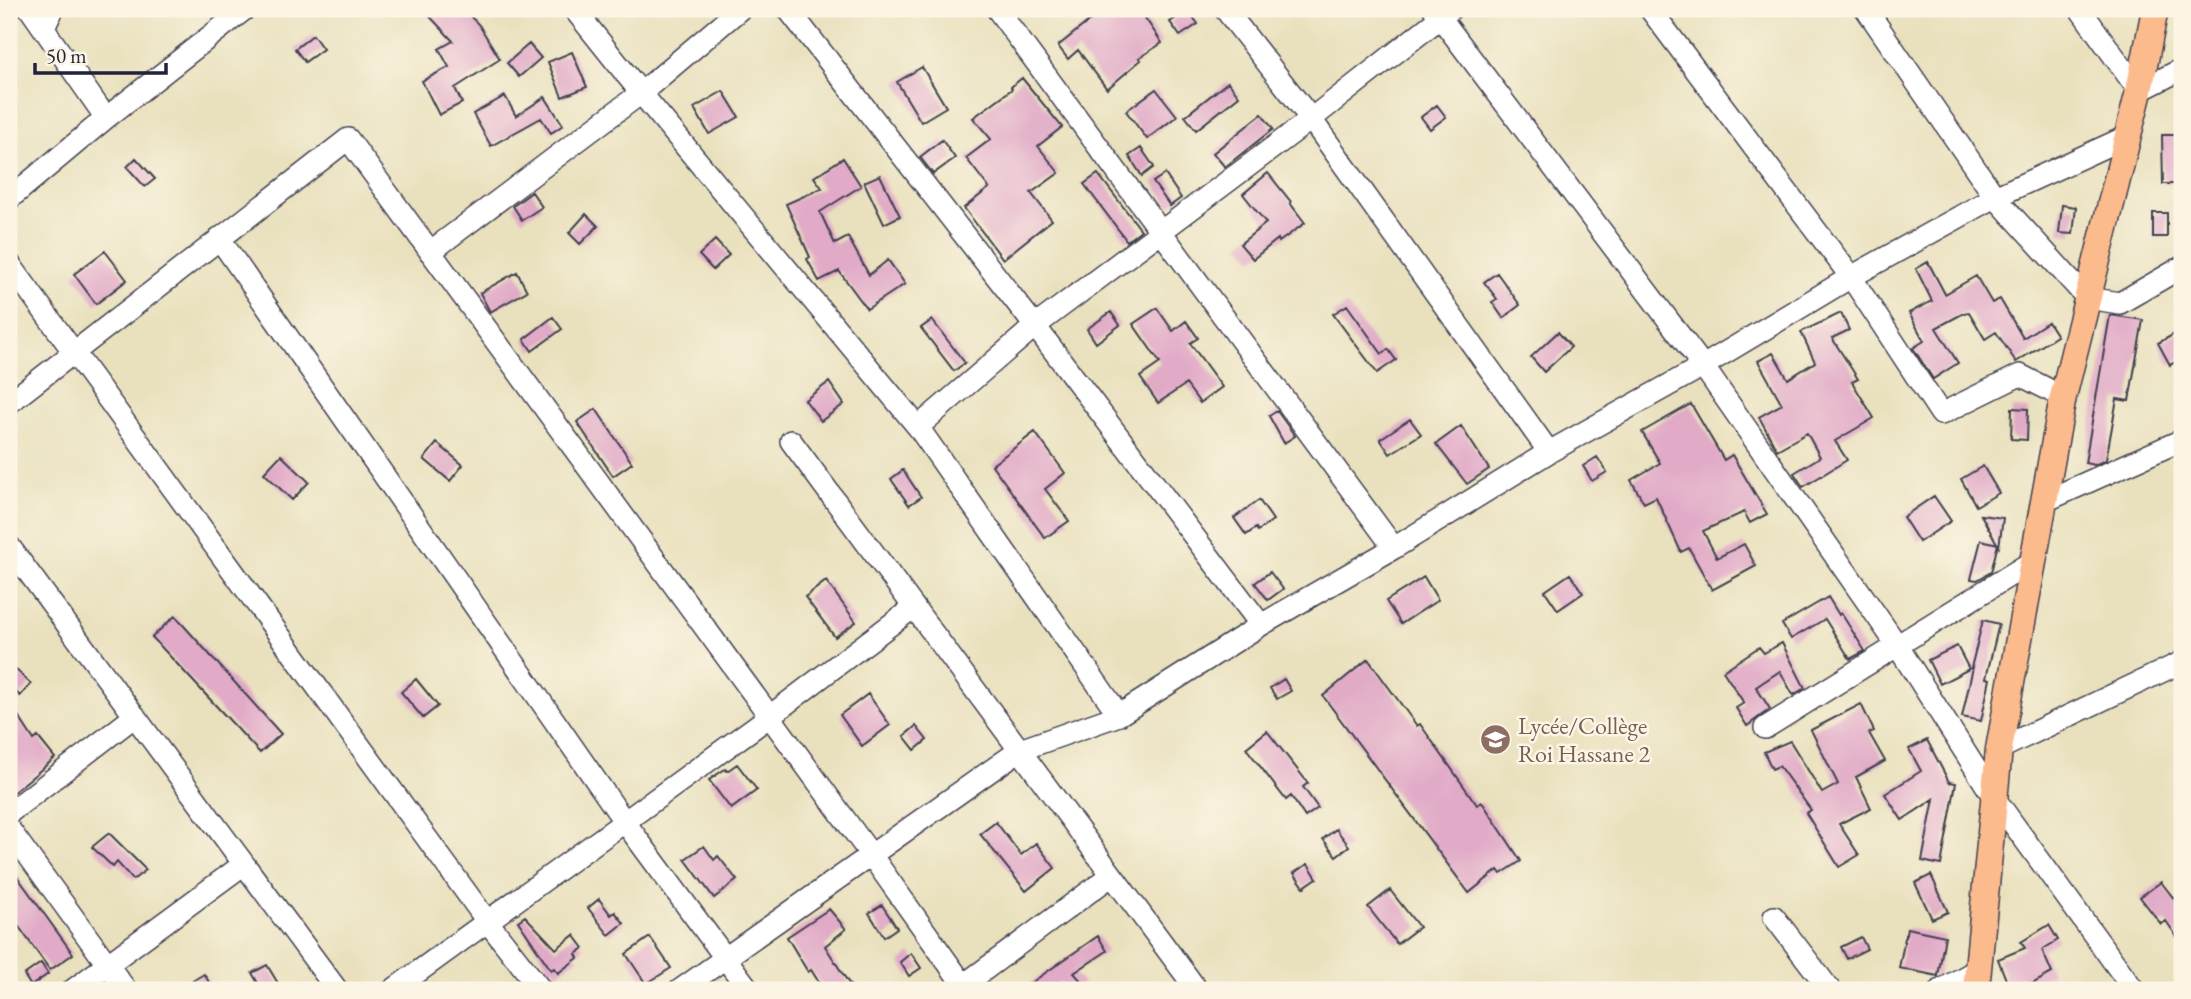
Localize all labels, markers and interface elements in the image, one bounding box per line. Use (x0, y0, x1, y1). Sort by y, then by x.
scale bar (35, 32, 166, 76)
text: 50 m (46, 42, 87, 69)
place label: Lycée/Collège Roi Hassane 2 (1518, 710, 1651, 769)
school or university icon: Lycée/Collège Roi Hassane 2 (1478, 722, 1512, 756)

